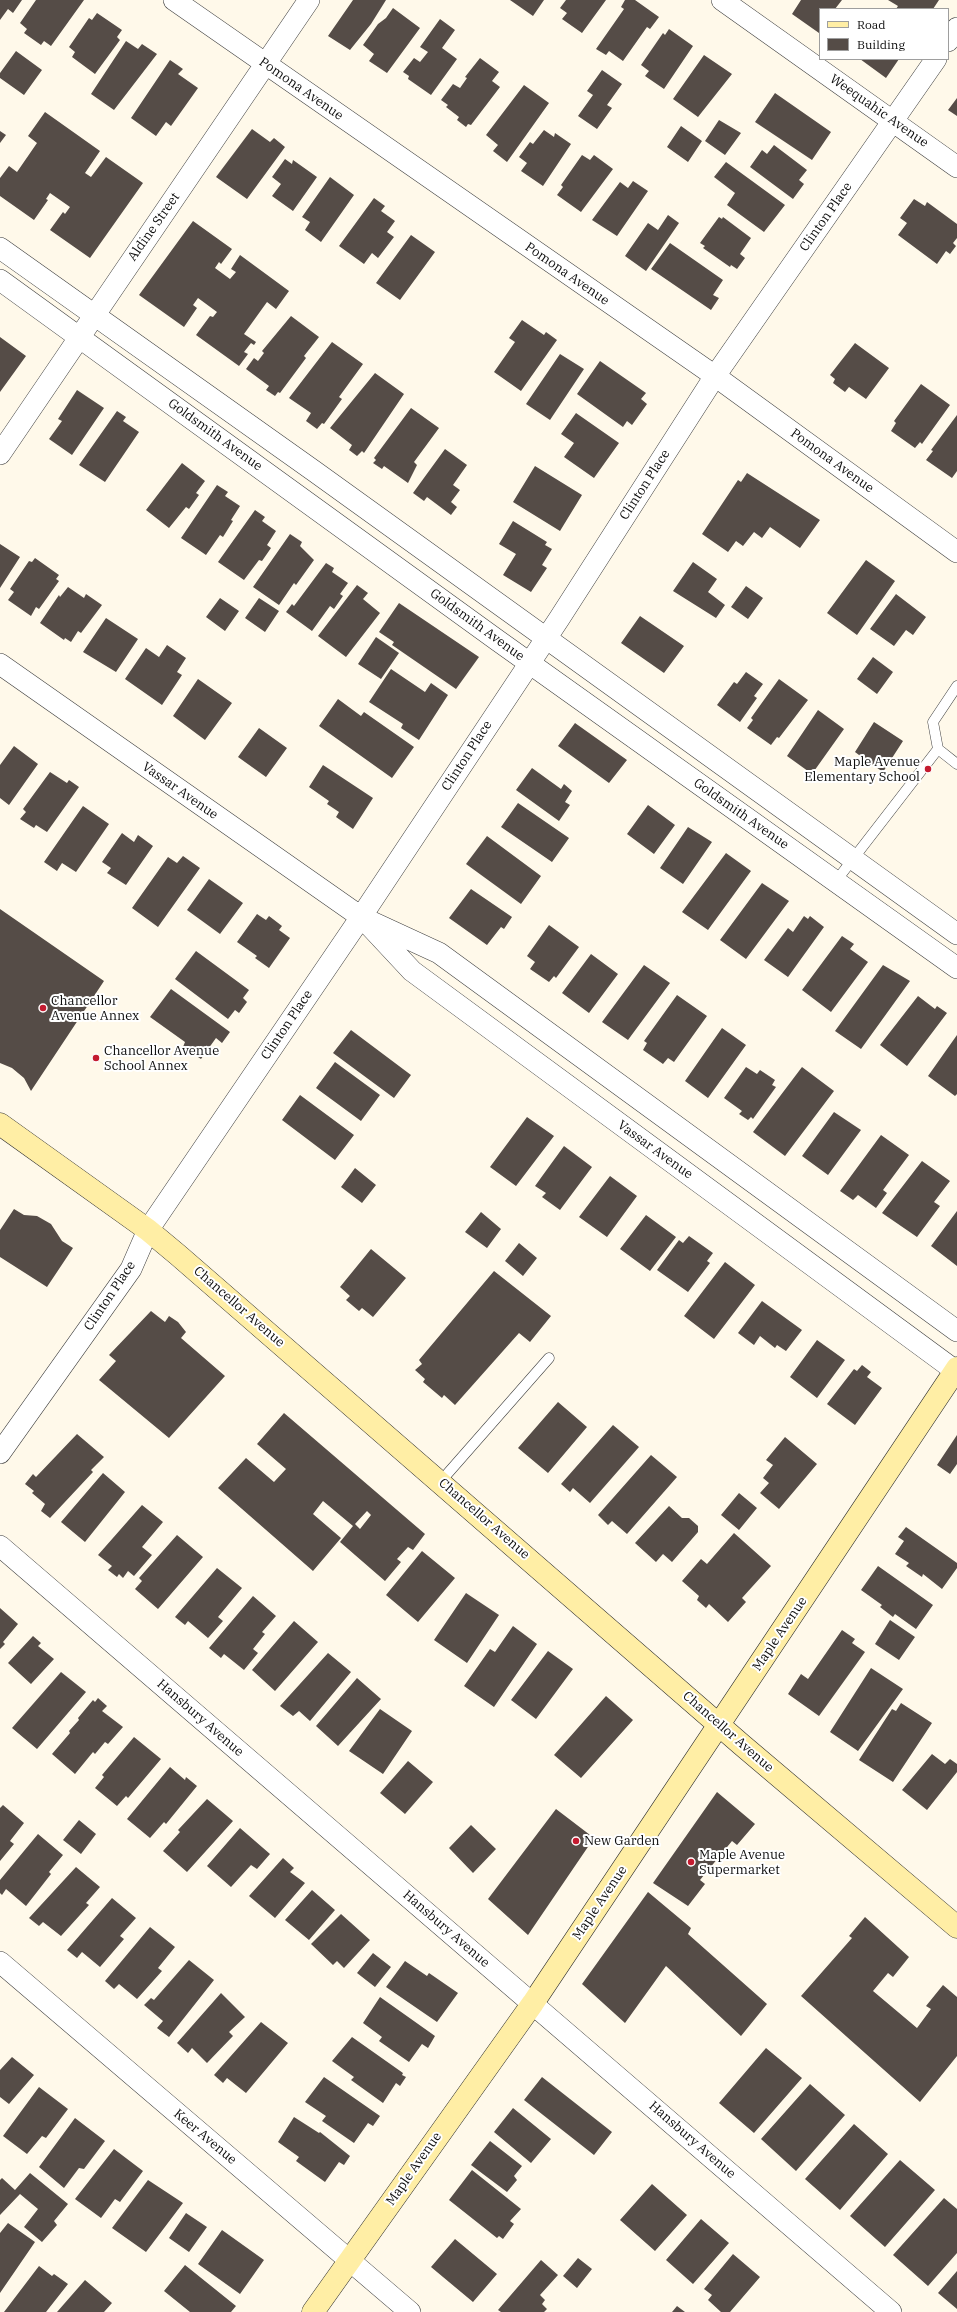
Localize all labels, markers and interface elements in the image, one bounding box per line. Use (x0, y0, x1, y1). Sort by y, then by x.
legend (819, 8, 949, 60)
text: Road (857, 17, 886, 32)
text: Building (857, 37, 905, 52)
street label: Pomona Avenue (256, 54, 346, 124)
street label: Weequahic Avenue (827, 71, 931, 151)
street label: Clinton Place (796, 179, 856, 255)
street label: Aldine Street (125, 190, 183, 264)
street label: Pomona Avenue (522, 239, 612, 309)
street label: Goldsmith Avenue (165, 396, 265, 474)
street label: Pomona Avenue (787, 426, 877, 496)
street label: Clinton Place (616, 447, 674, 523)
street label: Goldsmith Avenue (427, 586, 527, 664)
street label: Clinton Place (438, 718, 496, 794)
place label: Maple Avenue Elementary School (804, 754, 920, 785)
street label: Vassar Avenue (139, 759, 221, 823)
marker: Maple Avenue Elementary School (923, 764, 933, 774)
street label: Goldsmith Avenue (690, 775, 792, 853)
street label: Clinton Place (258, 987, 316, 1063)
place label: Chancellor Avenue Annex (51, 993, 139, 1024)
marker: Chancellor Avenue Annex (38, 1003, 48, 1013)
place label: Chancellor Avenue School Annex (104, 1043, 219, 1074)
marker: Chancellor Avenue School Annex (91, 1053, 101, 1063)
street label: Vassar Avenue (614, 1118, 696, 1182)
street label: Clinton Place (81, 1258, 139, 1334)
street label: Chancellor Avenue (190, 1263, 288, 1351)
street label: Chancellor Avenue (435, 1475, 533, 1563)
street label: Maple Avenue (749, 1594, 811, 1674)
street label: Hansbury Avenue (154, 1676, 246, 1760)
street label: Chancellor Avenue (679, 1688, 777, 1776)
place label: New Garden (584, 1833, 660, 1849)
marker: New Garden (571, 1836, 581, 1846)
place label: Maple Avenue Supermarket (699, 1847, 785, 1878)
marker: Maple Avenue Supermarket (686, 1857, 696, 1867)
street label: Maple Avenue (569, 1863, 631, 1943)
street label: Hansbury Avenue (400, 1887, 492, 1971)
street label: Hansbury Avenue (646, 2098, 738, 2182)
street label: Keer Avenue (170, 2106, 240, 2168)
street label: Maple Avenue (383, 2129, 445, 2209)

